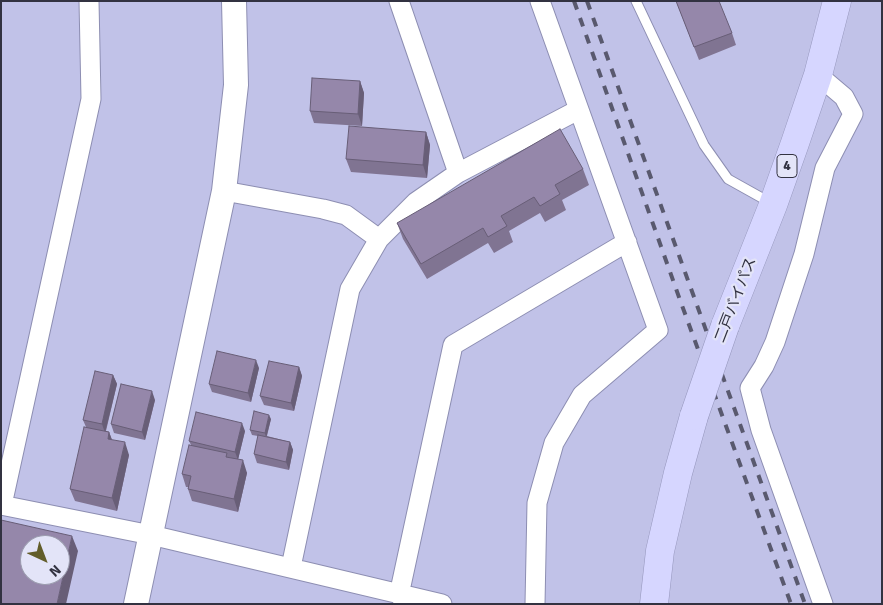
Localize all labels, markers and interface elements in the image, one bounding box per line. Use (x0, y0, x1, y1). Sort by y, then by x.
road number: 4 (777, 154, 797, 178)
street label: 二戸バイパス (711, 255, 761, 345)
north arrow (20, 535, 70, 585)
text: N (46, 561, 64, 580)

